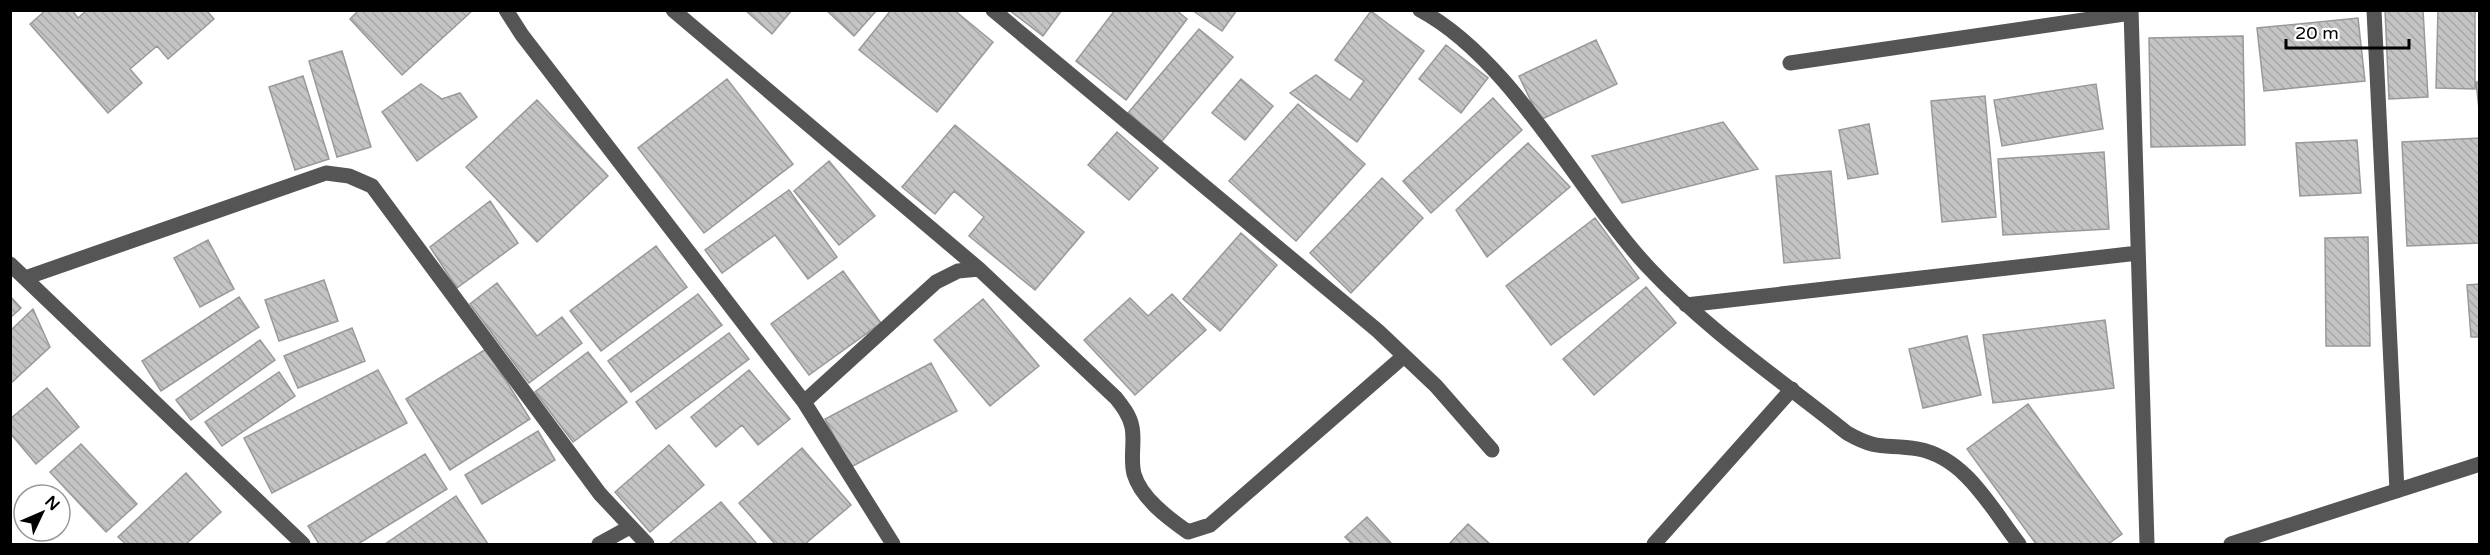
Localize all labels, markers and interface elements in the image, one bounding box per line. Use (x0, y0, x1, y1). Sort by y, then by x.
scale bar (2286, 12, 2409, 50)
text: 20 m (2295, 22, 2339, 44)
north arrow (12, 483, 72, 543)
text: N (40, 492, 64, 515)

